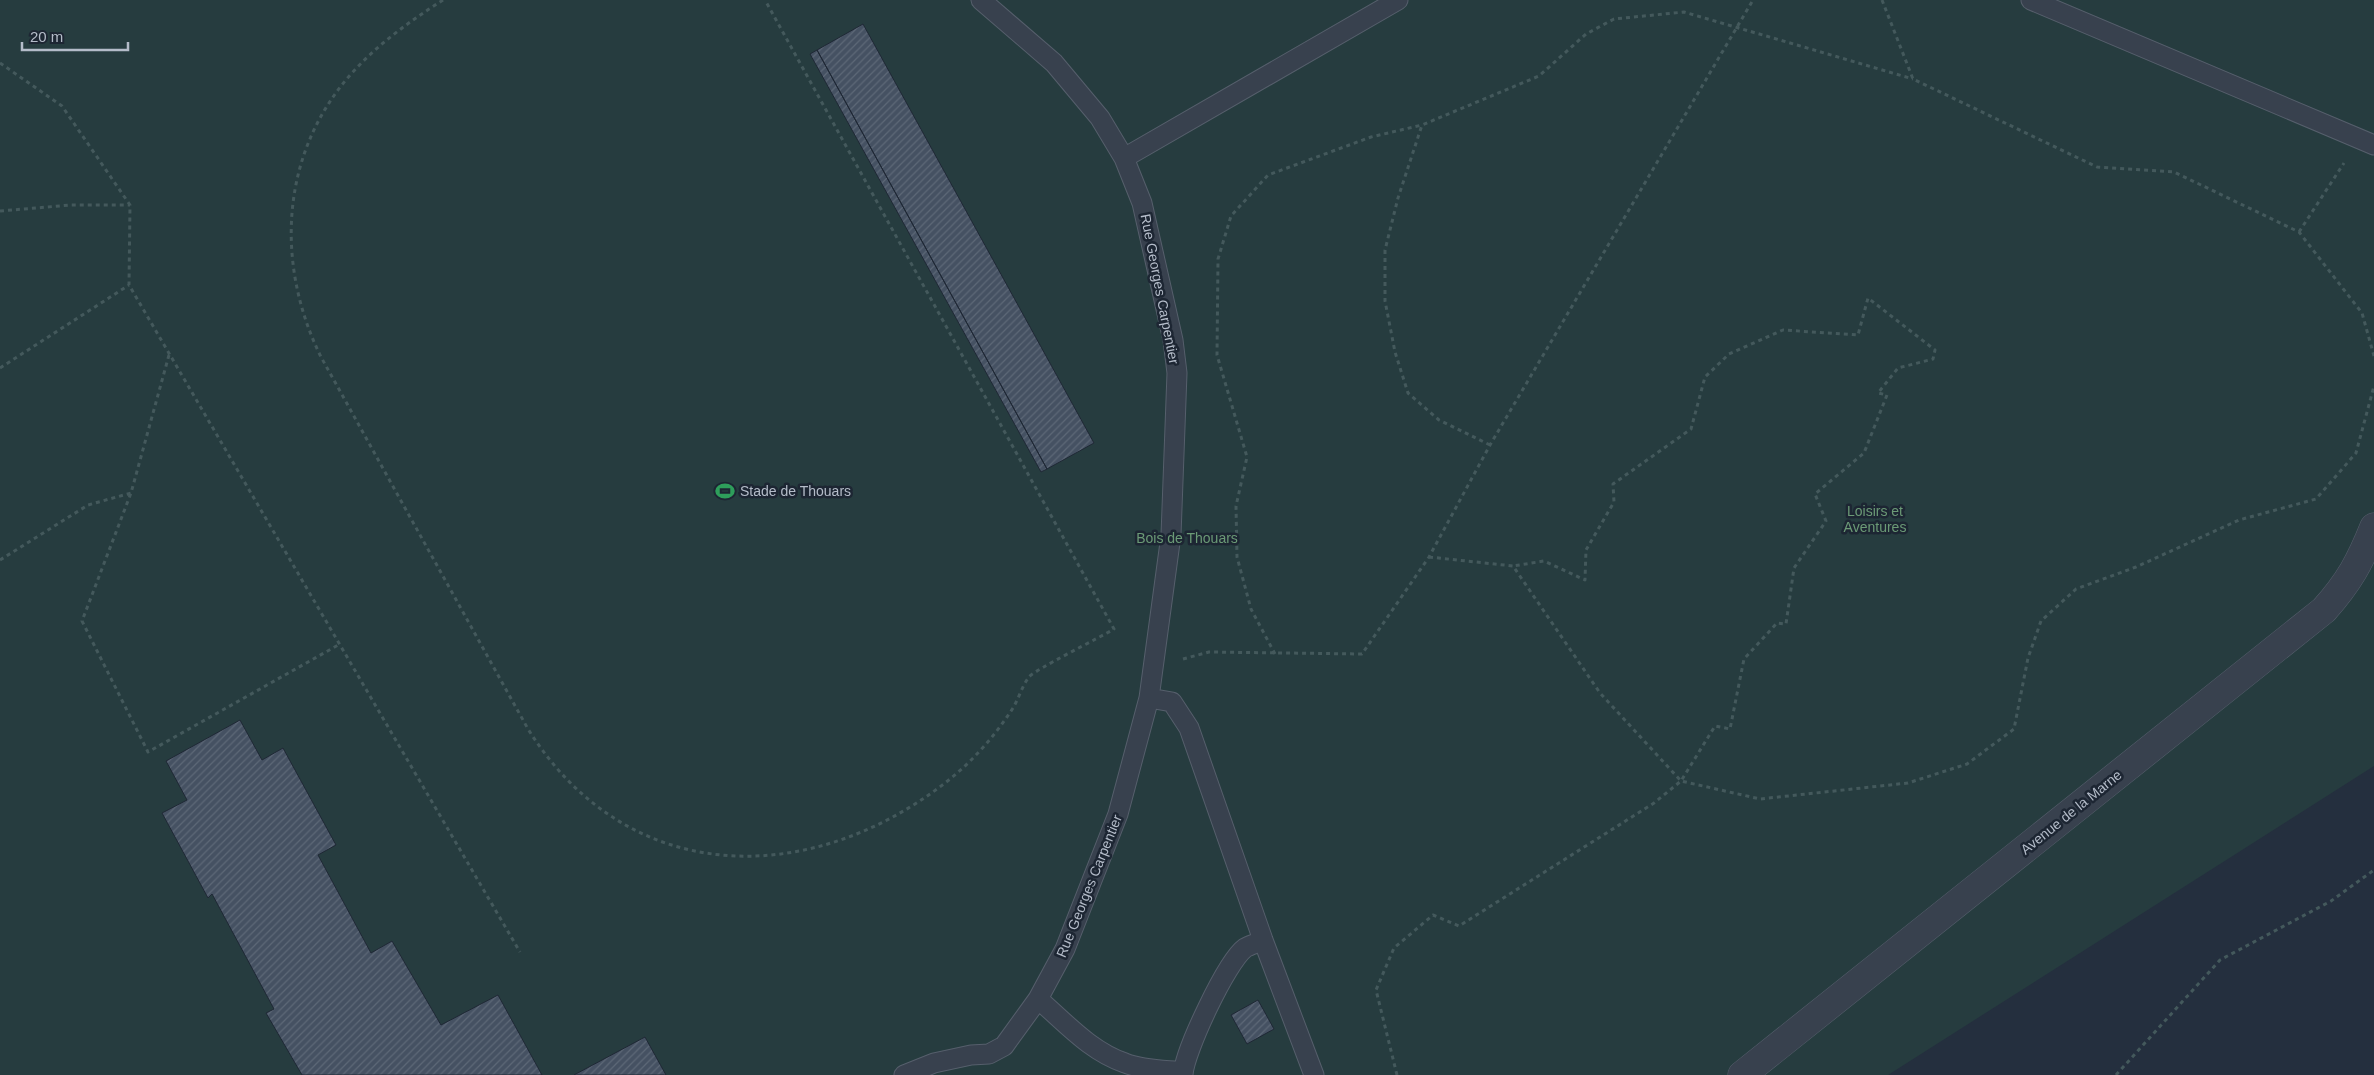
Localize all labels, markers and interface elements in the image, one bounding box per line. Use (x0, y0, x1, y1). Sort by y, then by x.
scale bar (22, 20, 129, 52)
text: 20 m (30, 28, 63, 45)
street label: Rue Georges Carpentier (1138, 213, 1182, 366)
sports icon: Stade de Thouars (714, 480, 736, 502)
place label: Stade de Thouars (740, 483, 851, 499)
park label: Loisirs et Aventures (1844, 503, 1906, 535)
park label: Bois de Thouars (1136, 530, 1238, 546)
street label: Avenue de la Marne (2017, 766, 2125, 858)
street label: Rue Georges Carpentier (1053, 812, 1125, 960)

